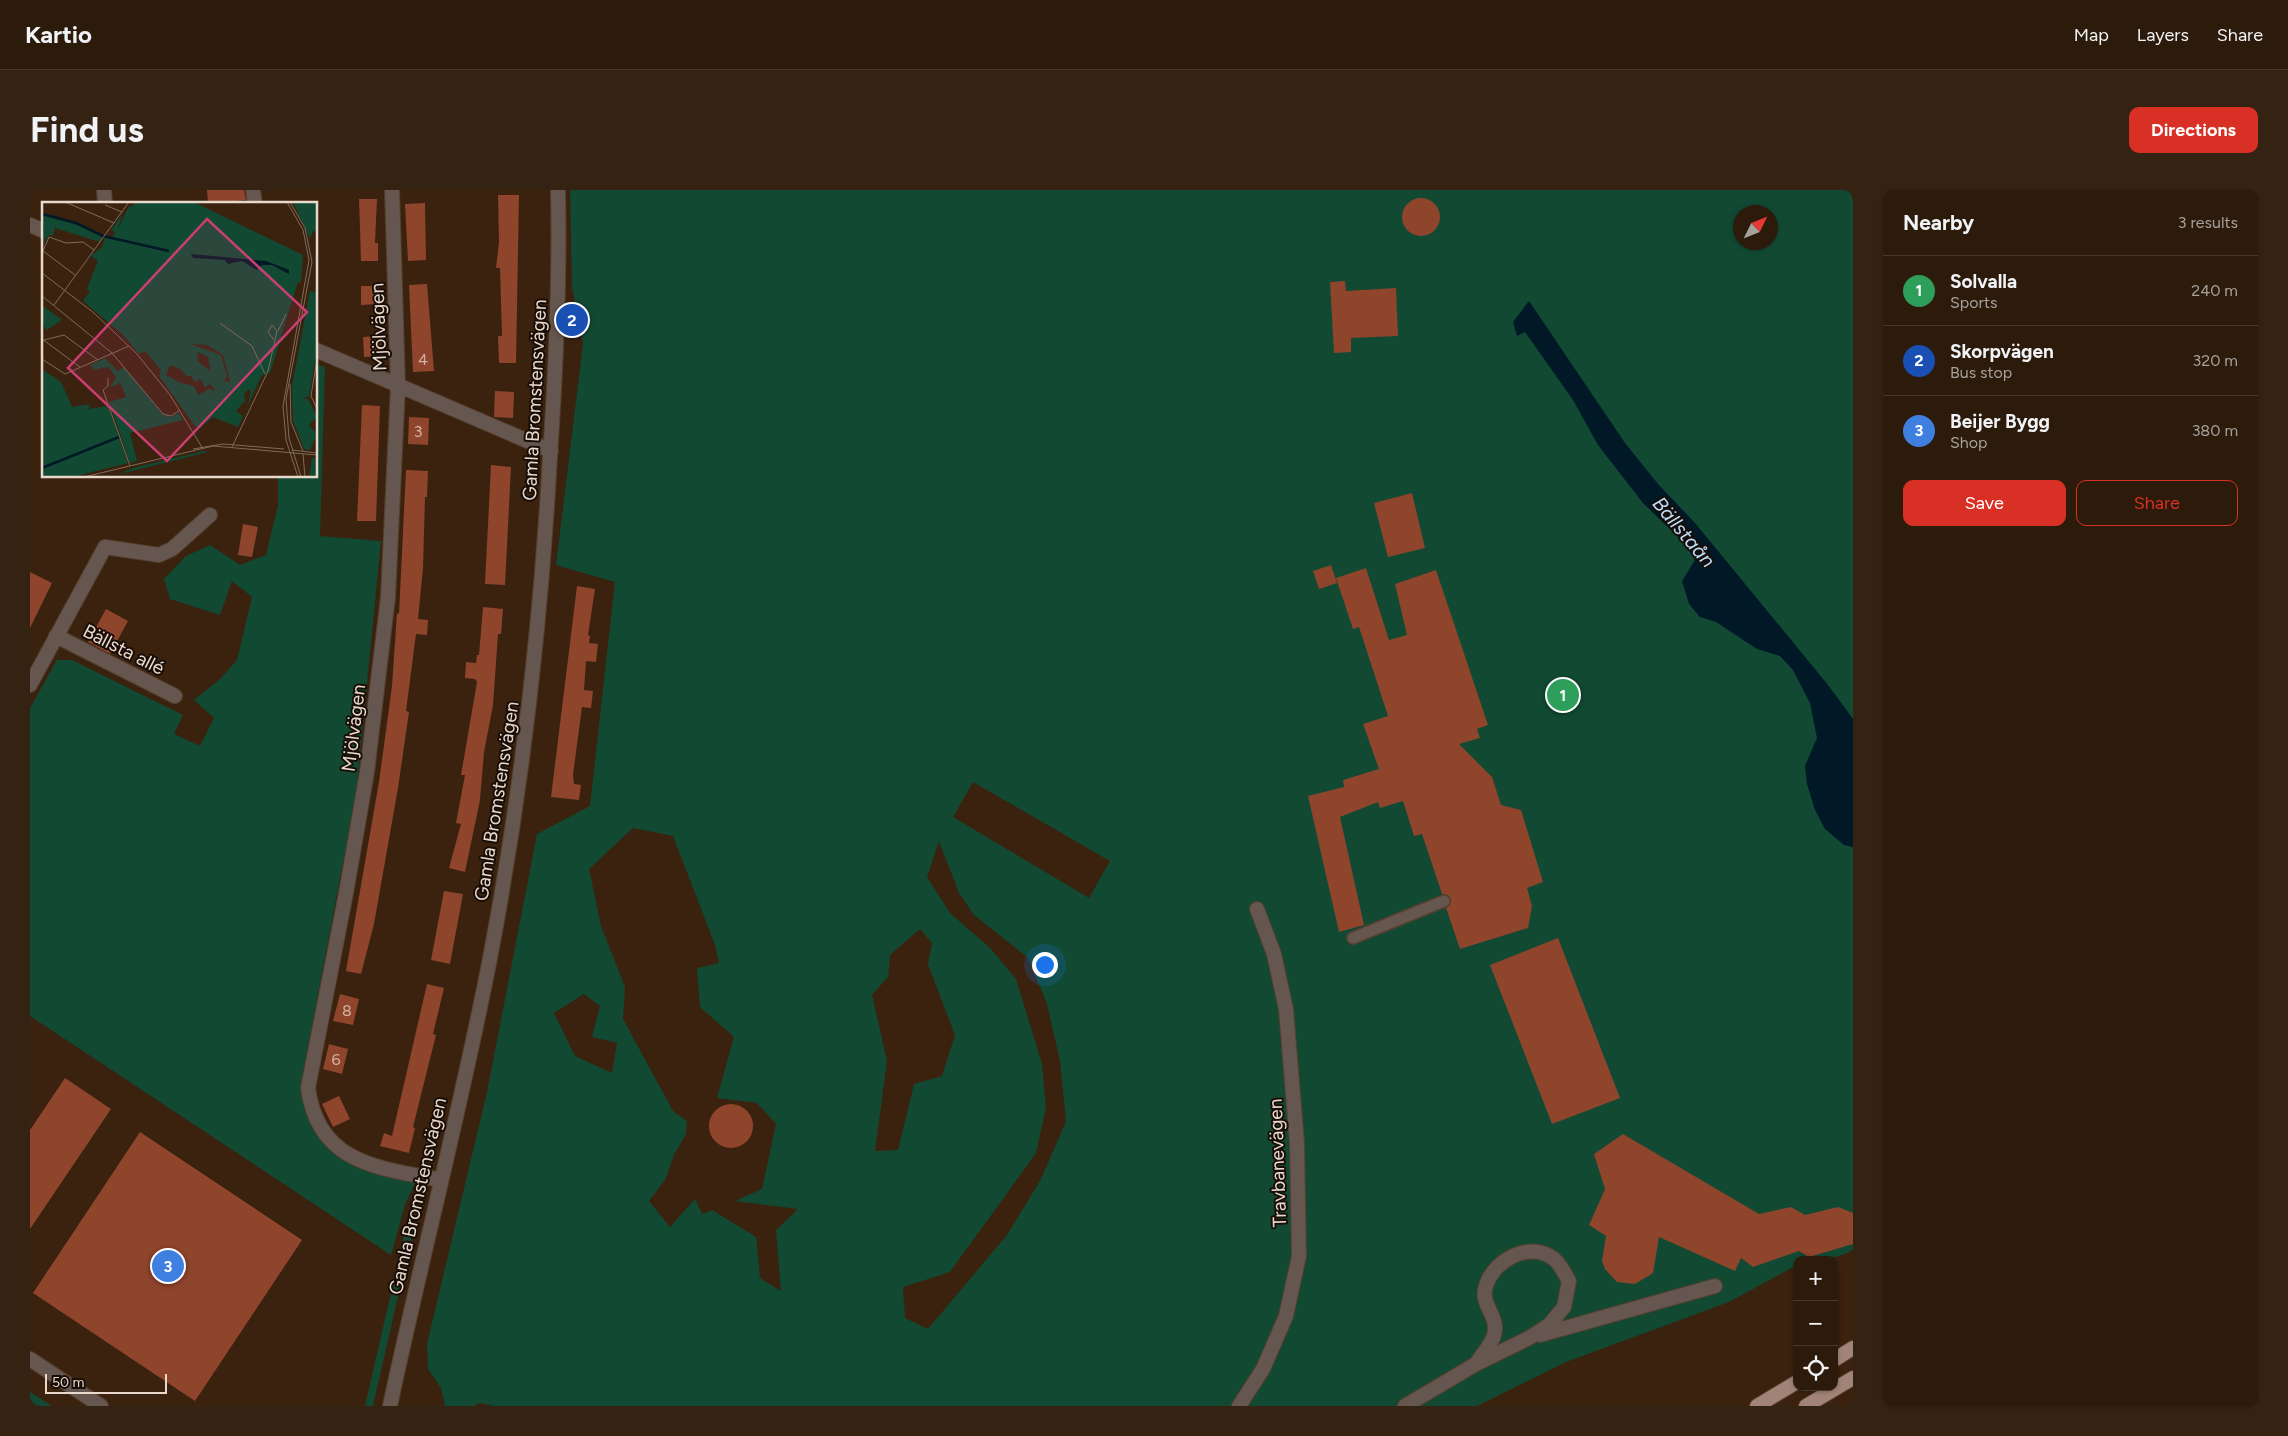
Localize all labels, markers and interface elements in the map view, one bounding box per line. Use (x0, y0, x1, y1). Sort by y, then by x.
text: Kartio (25, 20, 92, 49)
text: Map (2074, 24, 2109, 46)
text: Layers (2137, 24, 2189, 46)
text: Share (2217, 24, 2263, 46)
button: Directions (2129, 107, 2258, 153)
text: Find us (30, 109, 144, 151)
inset map (42, 202, 318, 478)
north arrow (1733, 205, 1778, 250)
text: Nearby (1903, 210, 1974, 235)
text: 3 results (2178, 213, 2238, 232)
text: Solvalla (1950, 270, 2017, 293)
text: 1 (1916, 281, 1922, 300)
text: 240 m (2191, 281, 2238, 300)
street label: Mjölvägen (365, 283, 392, 371)
text: Sports (1950, 293, 1997, 312)
street label: Gamla Bromstensvägen (518, 299, 551, 501)
pin: 2 (556, 301, 588, 339)
text: Skorpvägen (1950, 340, 2054, 363)
house number: 4 (418, 350, 428, 369)
text: 2 (1914, 351, 1924, 370)
text: 320 m (2193, 351, 2238, 370)
text: Bus stop (1950, 363, 2012, 382)
text: Beijer Bygg (1950, 410, 2050, 433)
text: 3 (1915, 421, 1923, 440)
text: 380 m (2192, 421, 2238, 440)
house number: 3 (414, 422, 422, 441)
text: Shop (1950, 433, 1988, 452)
button: Save (1903, 480, 2066, 526)
button: Share (2076, 480, 2238, 526)
water label: Bällstaån (1648, 492, 1720, 572)
street label: Bällsta allé (79, 619, 168, 680)
pin: 1 (1547, 676, 1579, 714)
street label: Mjölvägen (337, 683, 370, 773)
street label: Gamla Bromstensvägen (469, 700, 524, 902)
your location (1032, 952, 1058, 978)
house number: 8 (342, 1001, 352, 1020)
house number: 6 (331, 1050, 341, 1069)
street label: Gamla Bromstensvägen (384, 1095, 451, 1297)
street label: Travbanevägen (1264, 1098, 1291, 1228)
pin: 3 (152, 1247, 184, 1285)
map controls (1793, 1256, 1838, 1391)
button: + (1793, 1256, 1838, 1301)
button: − (1793, 1301, 1838, 1346)
button: locate (1793, 1346, 1838, 1391)
scale bar (45, 1371, 168, 1394)
text: 50 m (52, 1374, 84, 1391)

